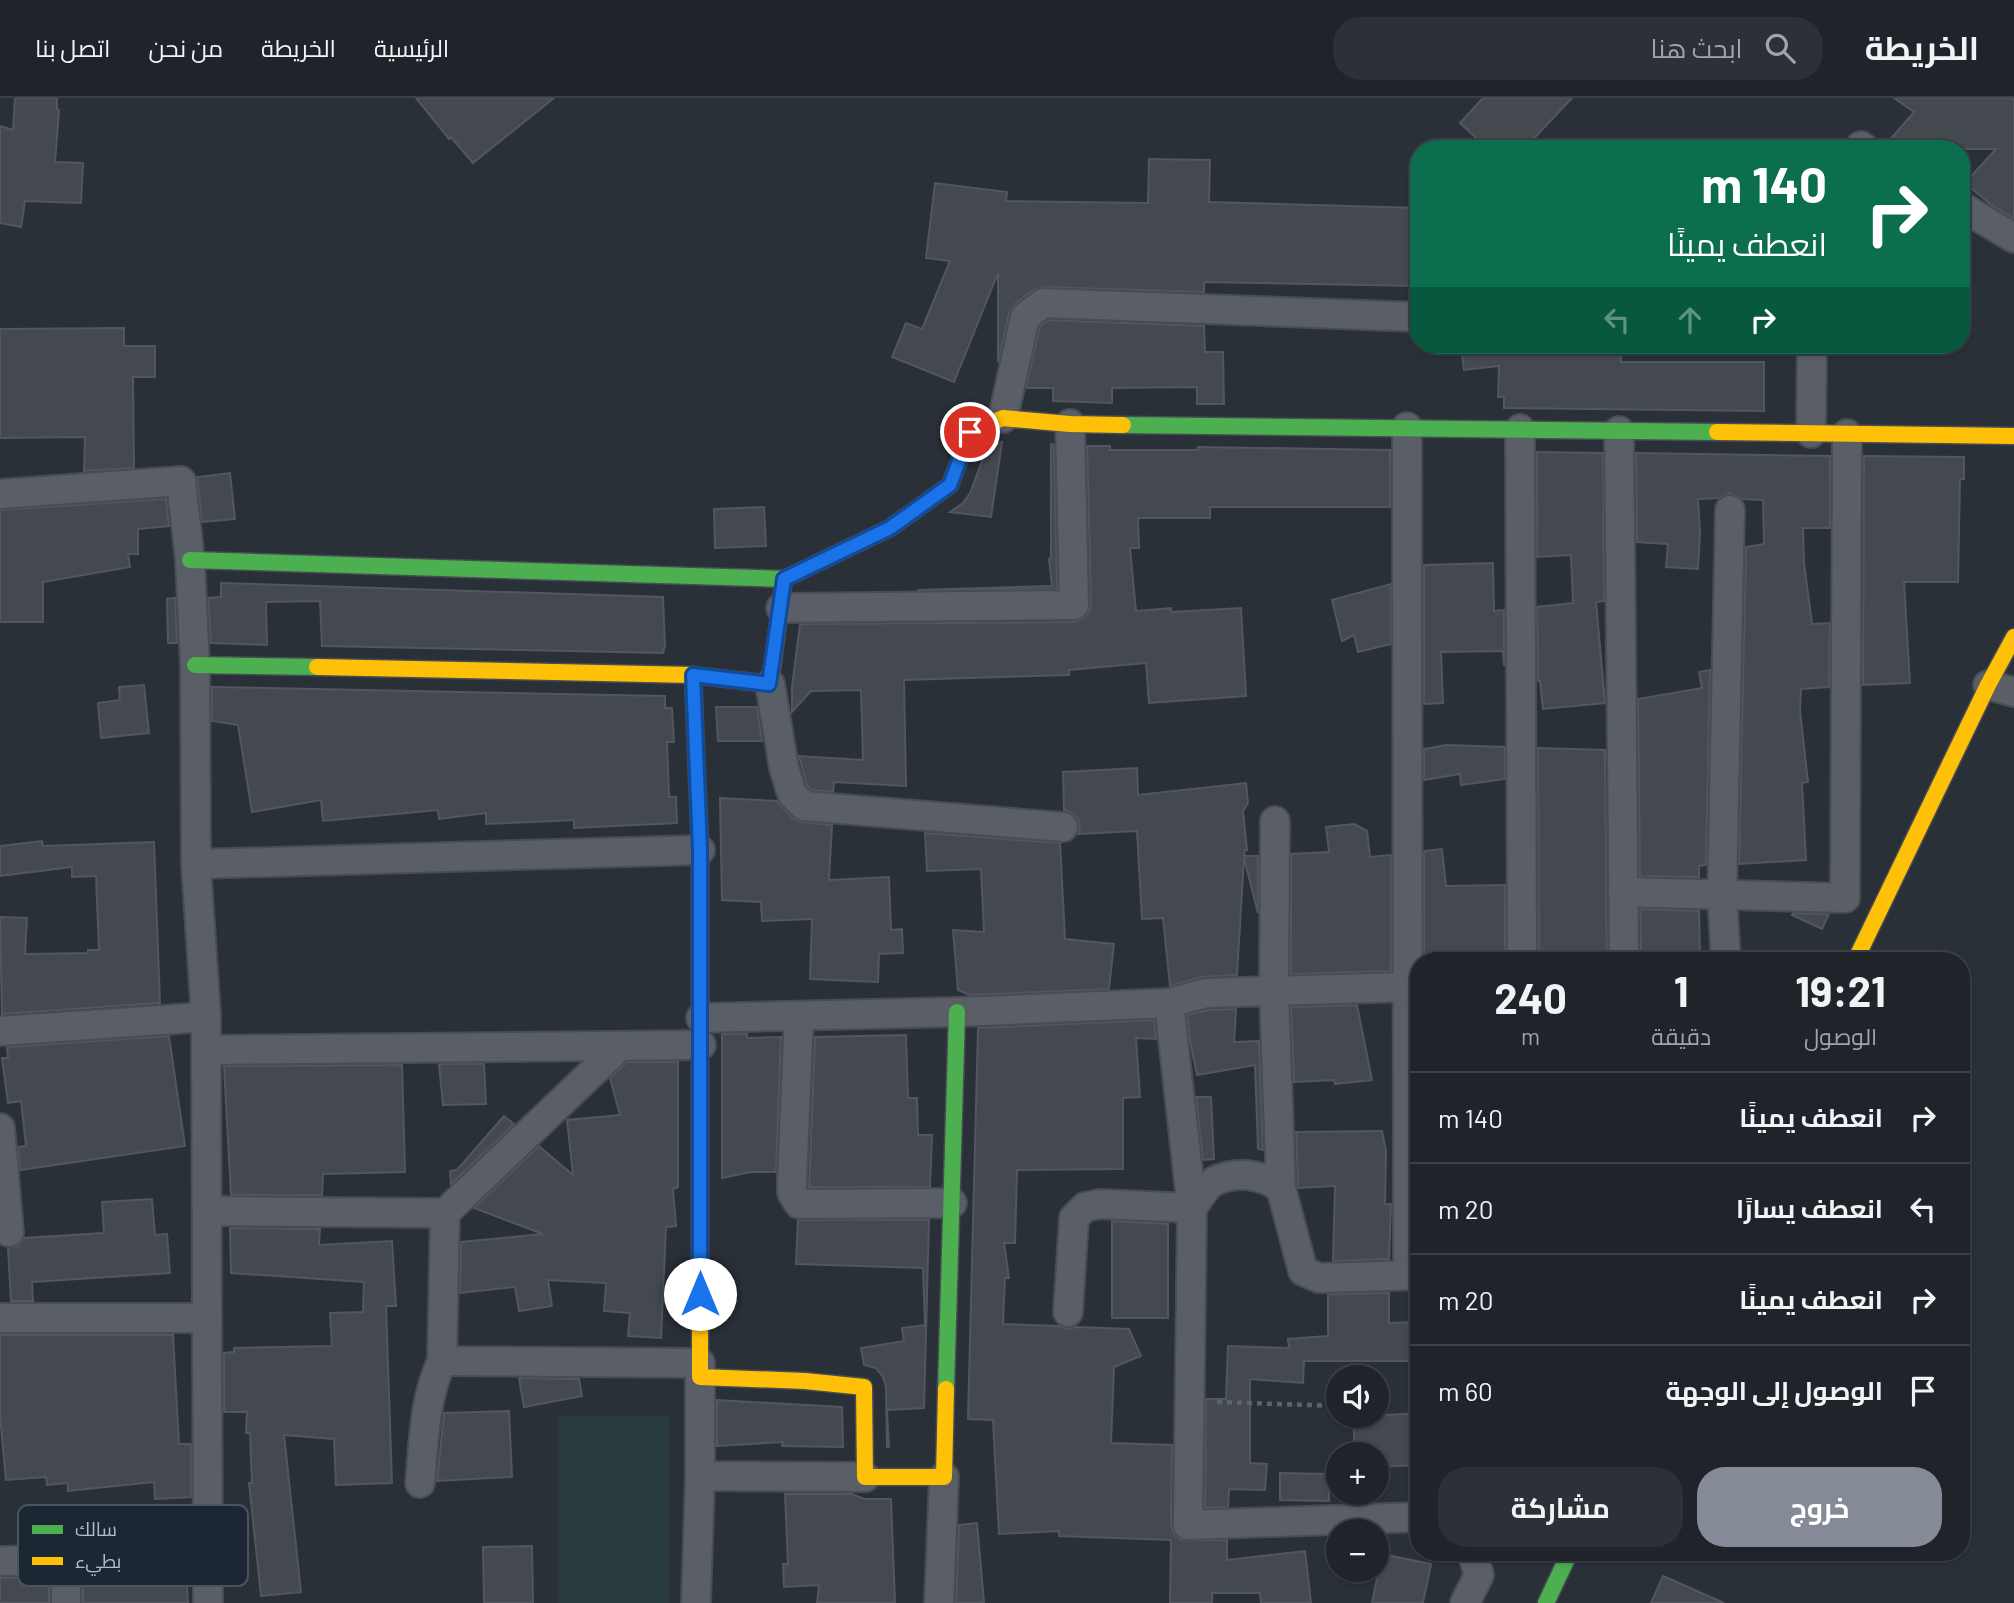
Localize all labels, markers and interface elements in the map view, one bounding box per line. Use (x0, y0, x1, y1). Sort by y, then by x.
search box (1333, 17, 1823, 80)
text: الخريطة (1865, 27, 1979, 67)
icon: search (1761, 29, 1799, 67)
text: ابحث هنا (1651, 32, 1743, 63)
text: اتصل بنا (35, 33, 110, 62)
text: من نحن (148, 33, 223, 62)
text: الخريطة (261, 33, 336, 62)
text: الرئيسية (374, 33, 449, 62)
text: 140 m (1701, 154, 1827, 213)
icon: right (1851, 168, 1942, 259)
text: انعطف يمينًا (1667, 224, 1827, 262)
icon: left (1598, 301, 1636, 339)
icon: ahead (1671, 301, 1709, 339)
icon: right (1744, 301, 1782, 339)
pin (940, 402, 1000, 462)
icon: arrive (951, 413, 989, 451)
text: 1 (1674, 965, 1689, 1015)
text: 19:21 (1795, 965, 1886, 1015)
text: 240 (1494, 972, 1567, 1022)
text: m (1521, 1022, 1540, 1050)
text: دقيقة (1651, 1022, 1711, 1050)
text: الوصول (1804, 1022, 1877, 1050)
icon: right (1904, 1099, 1942, 1137)
text: انعطف يمينًا (1739, 1101, 1883, 1132)
text: 140 m (1438, 1102, 1503, 1133)
icon: left (1904, 1190, 1942, 1228)
text: انعطف يسارًا (1736, 1192, 1883, 1223)
text: 20 m (1438, 1193, 1493, 1224)
position arrow (663, 1257, 737, 1331)
icon: right (1904, 1281, 1942, 1319)
text: انعطف يمينًا (1739, 1283, 1883, 1314)
text: 20 m (1438, 1284, 1493, 1315)
map controls (1326, 1365, 1389, 1582)
button: sound (1326, 1365, 1389, 1428)
icon: arrive (1904, 1372, 1942, 1410)
text: الوصول إلى الوجهة (1665, 1374, 1883, 1405)
text: 60 m (1438, 1375, 1493, 1406)
button: + (1326, 1442, 1389, 1505)
button: مشاركة (1438, 1467, 1683, 1547)
button: خروج (1697, 1467, 1942, 1547)
legend (18, 1505, 248, 1586)
text: سالك (75, 1517, 117, 1540)
button: − (1326, 1519, 1389, 1582)
text: بطيء (75, 1549, 121, 1576)

